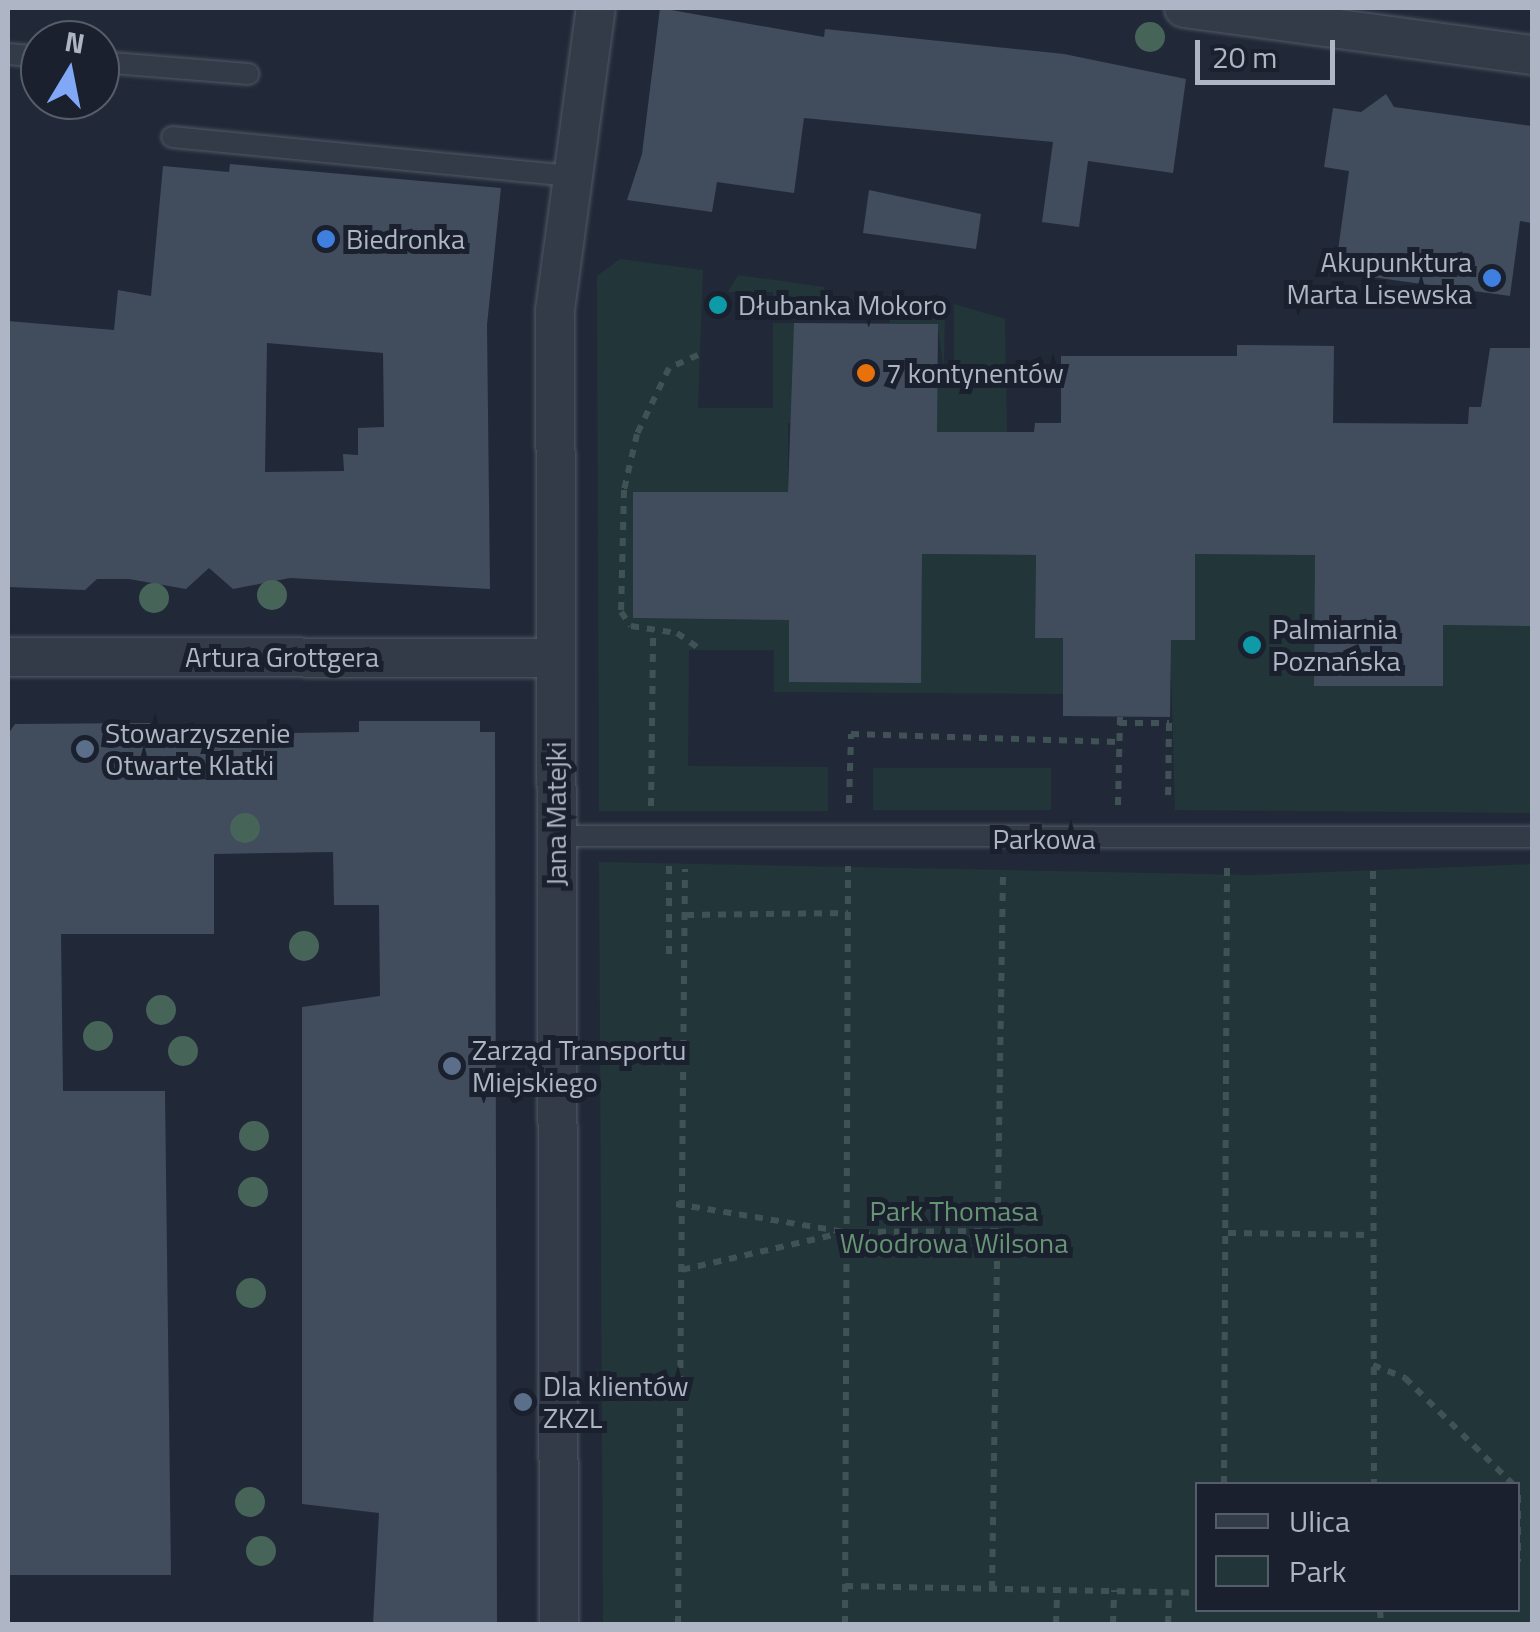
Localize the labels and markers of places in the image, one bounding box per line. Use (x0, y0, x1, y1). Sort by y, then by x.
place label: Biedronka (346, 222, 465, 256)
marker: Biedronka (315, 228, 337, 250)
place label: Akupunktura Marta Lisewska (1287, 245, 1472, 311)
marker: Akupunktura Marta Lisewska (1481, 267, 1503, 289)
place label: Dłubanka Mokoro (738, 288, 947, 322)
marker: Dłubanka Mokoro (707, 294, 729, 316)
place label: 7 kontynentów (886, 356, 1064, 390)
marker: 7 kontynentów (855, 362, 877, 384)
place label: Palmiarnia Poznańska (1272, 612, 1400, 678)
marker: Palmiarnia Poznańska (1241, 634, 1263, 656)
place label: Stowarzyszenie Otwarte Klatki (105, 716, 290, 782)
marker: Stowarzyszenie Otwarte Klatki (74, 738, 96, 760)
place label: Zarząd Transportu Miejskiego (472, 1033, 686, 1099)
marker: Zarząd Transportu Miejskiego (441, 1055, 463, 1077)
place label: Dla klientów ZKZL (543, 1369, 689, 1435)
marker: Dla klientów ZKZL (512, 1391, 534, 1413)

